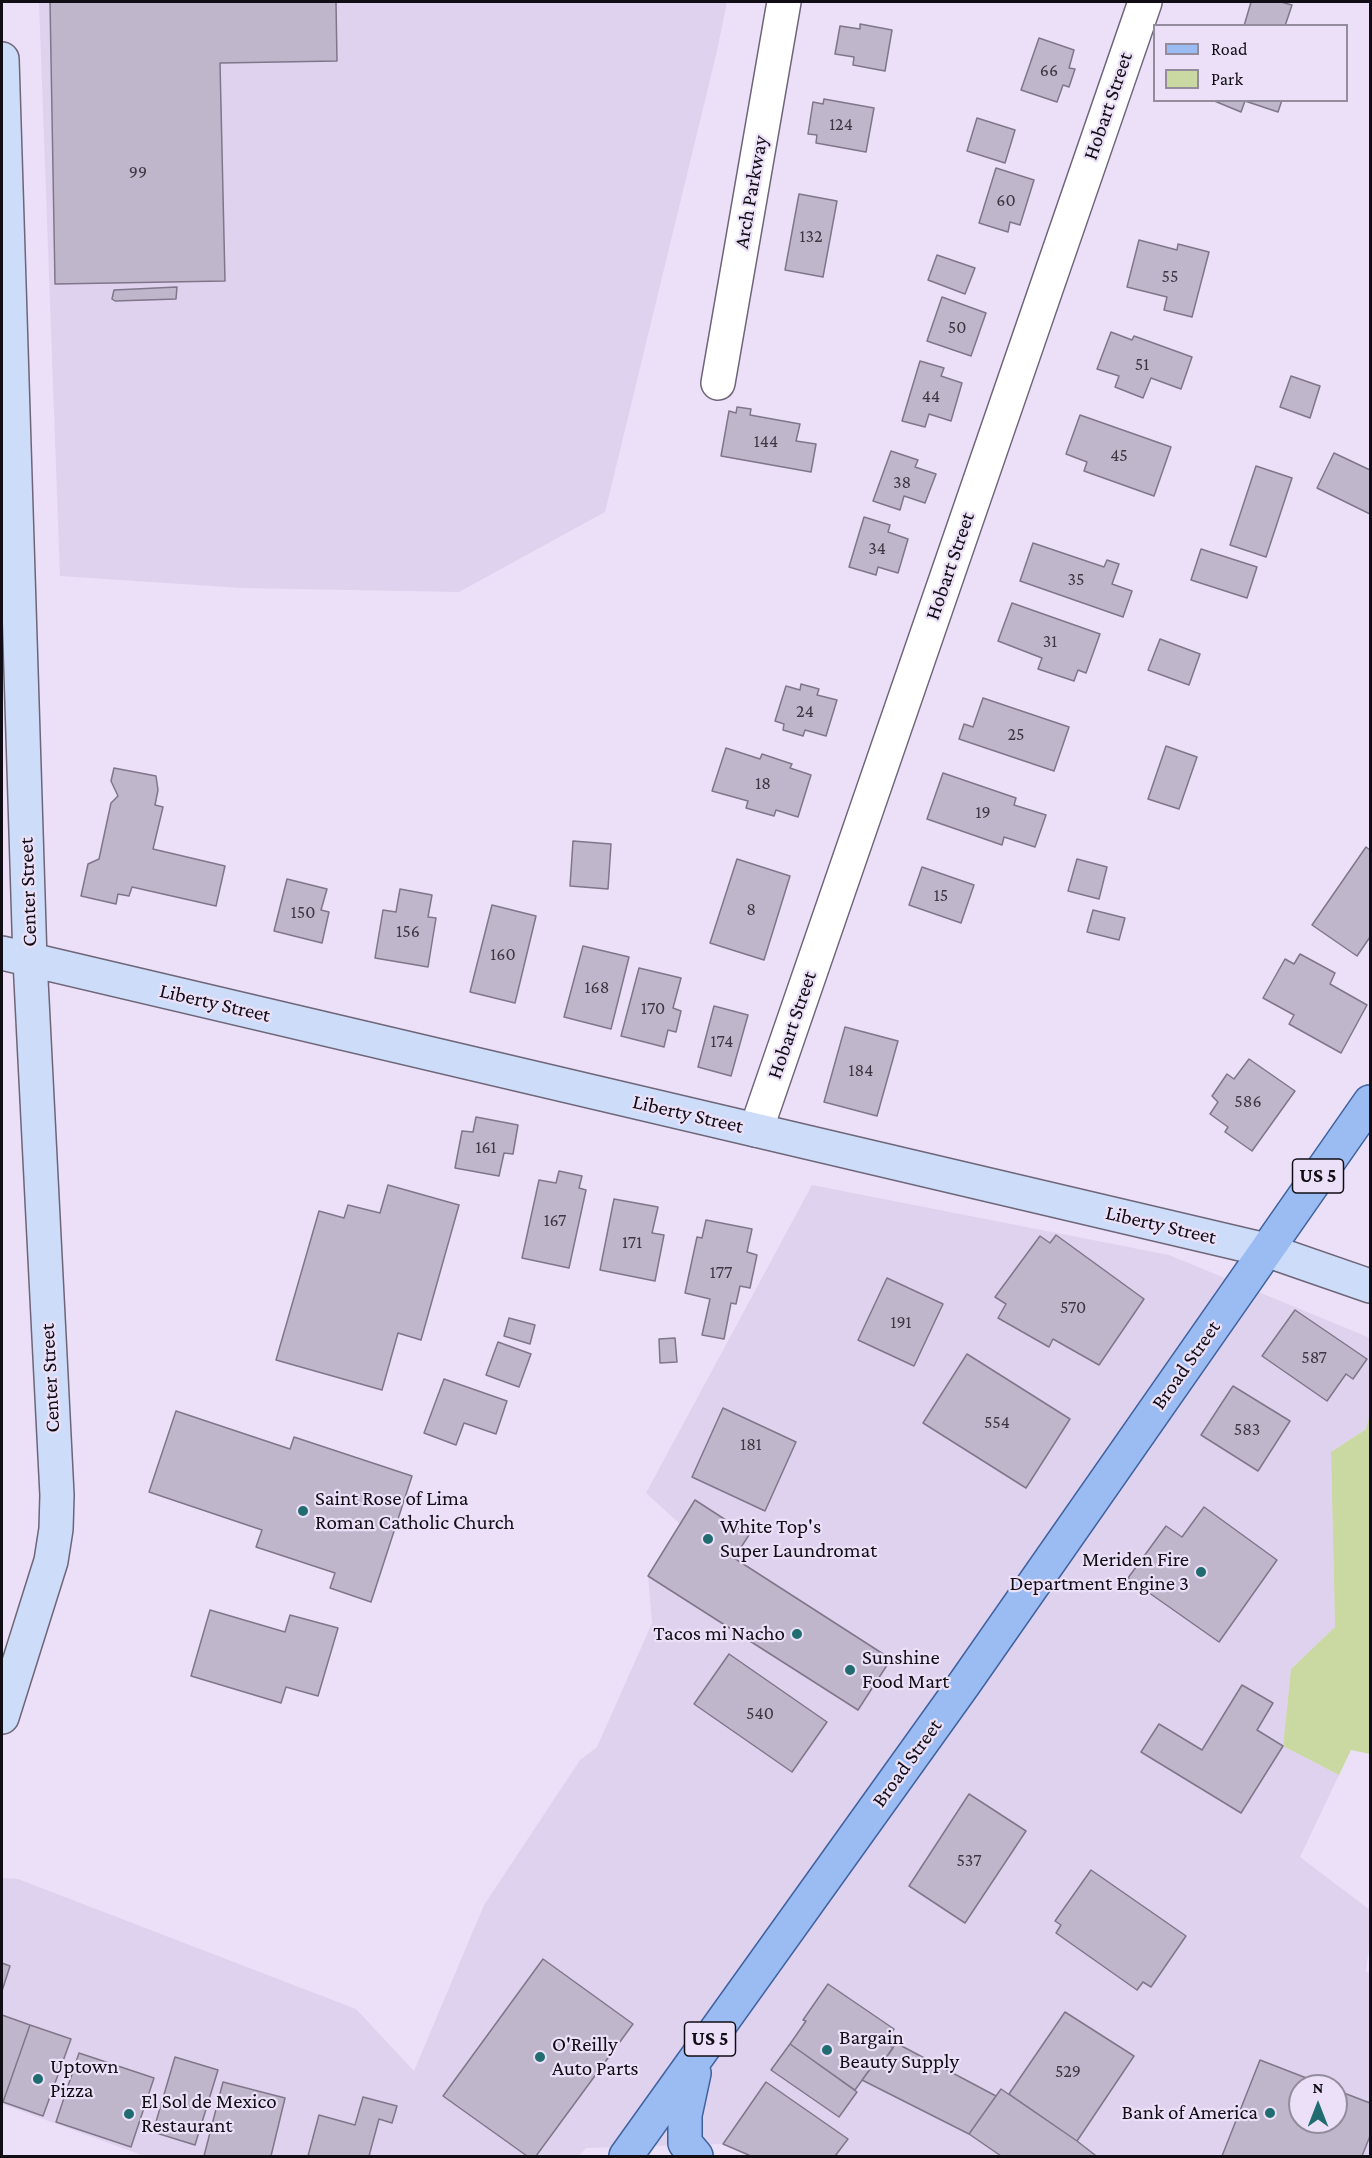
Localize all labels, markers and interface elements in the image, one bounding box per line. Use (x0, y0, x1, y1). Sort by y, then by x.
legend (1153, 24, 1348, 102)
text: Road (1211, 39, 1248, 59)
street label: Hobart Street (1078, 49, 1138, 163)
house number: 66 (1040, 59, 1058, 81)
text: Park (1211, 69, 1243, 89)
house number: 124 (829, 113, 853, 135)
street label: Arch Parkway (729, 134, 773, 250)
house number: 99 (129, 161, 147, 183)
house number: 60 (996, 189, 1016, 211)
house number: 132 (799, 225, 823, 247)
house number: 55 (1162, 265, 1178, 287)
house number: 50 (948, 316, 966, 338)
house number: 51 (1135, 353, 1149, 375)
house number: 44 (922, 385, 940, 407)
house number: 144 (754, 430, 778, 452)
house number: 45 (1110, 444, 1128, 466)
house number: 38 (893, 471, 911, 493)
street label: Hobart Street (920, 509, 980, 623)
house number: 34 (868, 537, 886, 559)
house number: 35 (1067, 568, 1085, 590)
house number: 31 (1043, 630, 1057, 652)
house number: 24 (796, 700, 814, 722)
house number: 25 (1007, 723, 1025, 745)
house number: 18 (755, 772, 771, 794)
house number: 19 (975, 801, 991, 823)
street label: Center Street (13, 837, 43, 947)
house number: 15 (934, 884, 948, 906)
house number: 8 (746, 898, 756, 920)
house number: 150 (291, 901, 315, 923)
house number: 156 (396, 920, 420, 942)
house number: 160 (490, 943, 516, 965)
street label: Hobart Street (762, 968, 822, 1082)
house number: 168 (585, 976, 609, 998)
street label: Liberty Street (157, 978, 273, 1028)
house number: 170 (641, 997, 665, 1019)
house number: 174 (711, 1030, 733, 1052)
house number: 184 (849, 1059, 873, 1081)
street label: Liberty Street (630, 1089, 746, 1139)
house number: 586 (1234, 1090, 1262, 1112)
house number: 161 (475, 1136, 497, 1158)
road number: US 5 (1292, 1159, 1344, 1193)
street label: Liberty Street (1103, 1200, 1219, 1250)
house number: 167 (544, 1209, 566, 1231)
house number: 171 (622, 1231, 642, 1253)
house number: 177 (710, 1261, 732, 1283)
house number: 570 (1060, 1296, 1086, 1318)
house number: 191 (890, 1311, 912, 1333)
street label: Broad Street (1146, 1316, 1226, 1414)
street label: Center Street (35, 1323, 65, 1433)
house number: 587 (1301, 1346, 1327, 1368)
house number: 554 (984, 1411, 1010, 1433)
house number: 583 (1234, 1418, 1260, 1440)
house number: 181 (740, 1433, 762, 1455)
place label: Saint Rose of Lima Roman Catholic Church (315, 1486, 515, 1536)
marker: Saint Rose of Lima Roman Catholic Church (296, 1504, 310, 1518)
place label: White Top's Super Laundromat (720, 1514, 877, 1564)
marker: White Top's Super Laundromat (701, 1532, 715, 1546)
place label: Meriden Fire Department Engine 3 (1010, 1547, 1189, 1597)
marker: Meriden Fire Department Engine 3 (1194, 1565, 1208, 1579)
place label: Tacos mi Nacho (653, 1621, 785, 1647)
marker: Tacos mi Nacho (790, 1627, 804, 1641)
place label: Sunshine Food Mart (862, 1645, 949, 1695)
marker: Sunshine Food Mart (843, 1663, 857, 1677)
house number: 540 (746, 1702, 774, 1724)
street label: Broad Street (867, 1714, 947, 1812)
house number: 537 (957, 1849, 981, 1871)
road number: US 5 (684, 2022, 736, 2056)
place label: Bargain Beauty Supply (839, 2025, 959, 2075)
place label: O'Reilly Auto Parts (552, 2032, 638, 2082)
marker: Bargain Beauty Supply (820, 2043, 834, 2057)
marker: O'Reilly Auto Parts (533, 2050, 547, 2064)
place label: Uptown Pizza (50, 2054, 119, 2104)
house number: 529 (1055, 2060, 1081, 2082)
marker: Uptown Pizza (31, 2072, 45, 2086)
north arrow (1288, 2074, 1348, 2134)
text: N (1313, 2079, 1323, 2096)
place label: El Sol de Mexico Restaurant (141, 2089, 277, 2139)
place label: Bank of America (1122, 2100, 1258, 2126)
marker: Bank of America (1263, 2106, 1277, 2120)
marker: El Sol de Mexico Restaurant (122, 2107, 136, 2121)

